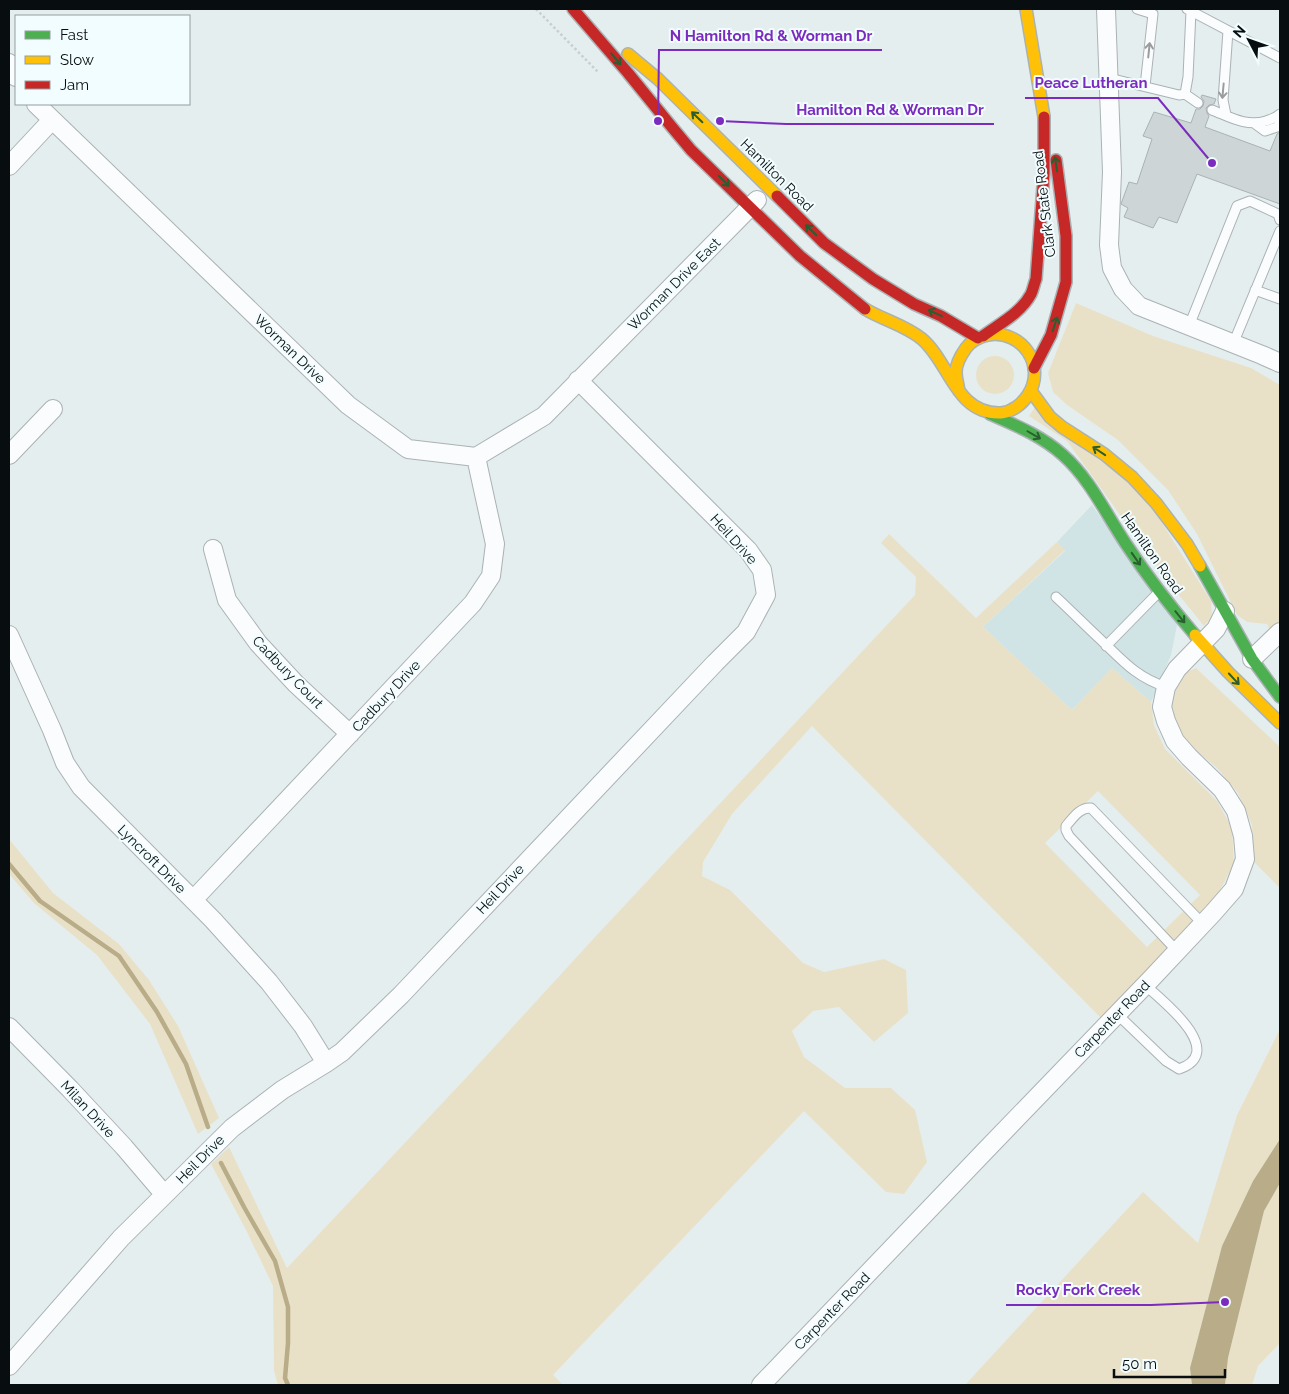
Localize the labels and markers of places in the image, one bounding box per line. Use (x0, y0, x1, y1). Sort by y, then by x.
callout: N Hamilton Rd & Worman Dr (659, 20, 882, 50)
callout: Peace Lutheran (1025, 68, 1158, 98)
callout: Hamilton Rd & Worman Dr (786, 94, 994, 124)
callout: Rocky Fork Creek (1006, 1275, 1151, 1305)

